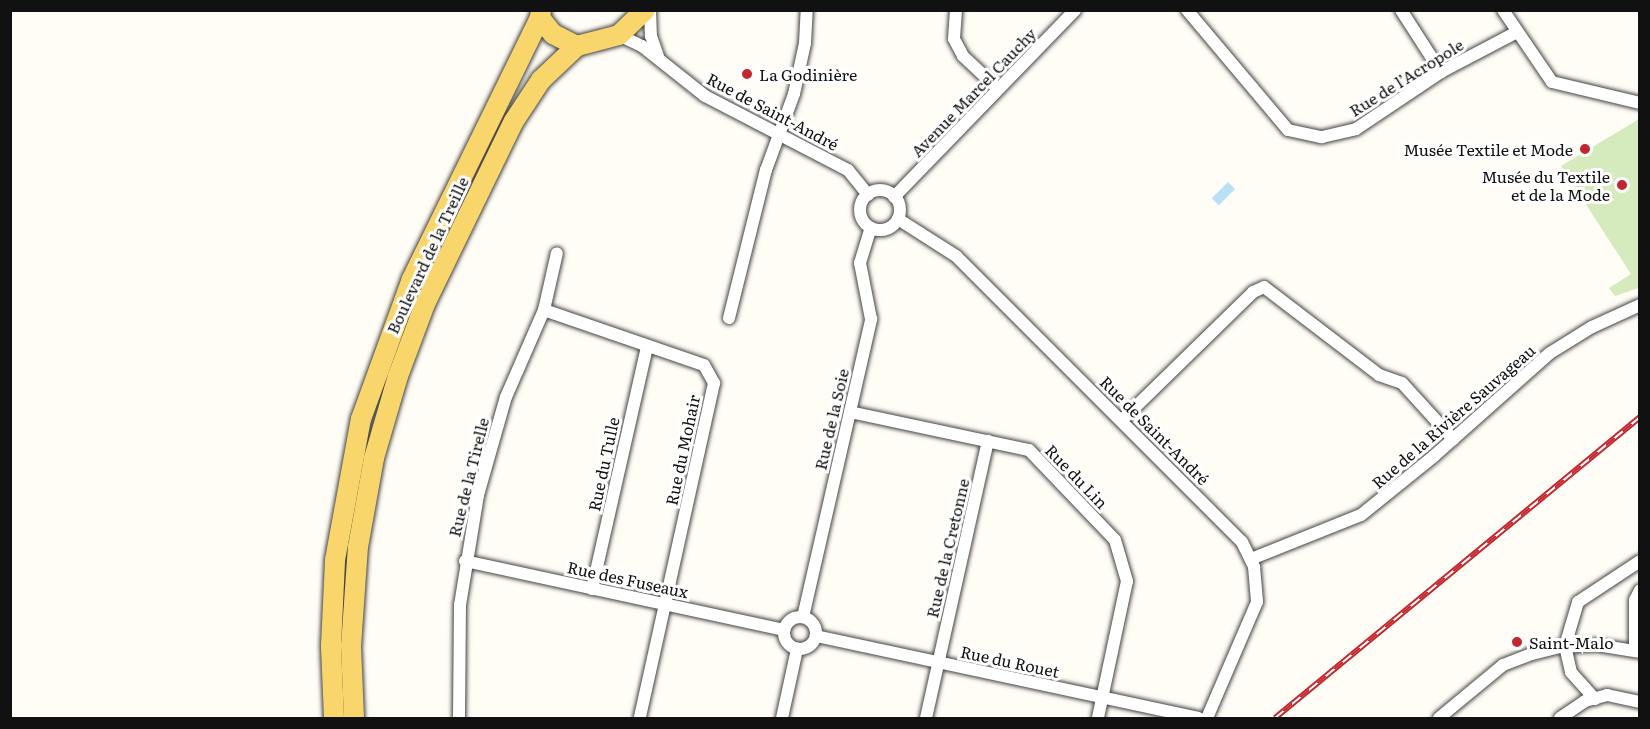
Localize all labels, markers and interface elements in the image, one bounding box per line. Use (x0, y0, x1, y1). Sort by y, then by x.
street label: Avenue Marcel Cauchy (906, 24, 1040, 160)
street label: Rue de l’Acropole (1345, 34, 1467, 120)
place label: La Godinière (759, 64, 857, 84)
marker: La Godinière (740, 67, 754, 81)
street label: Rue de Saint-André (704, 68, 842, 154)
place label: Musée Textile et Mode (1403, 139, 1573, 159)
marker: Musée Textile et Mode (1578, 142, 1592, 156)
place label: Musée du Textile et de la Mode (1481, 166, 1610, 204)
street label: Boulevard de la Treille (382, 173, 472, 337)
marker: Musée du Textile et de la Mode (1615, 178, 1629, 192)
street label: Rue de la Rivière Sauvageau (1368, 340, 1538, 492)
street label: Rue de la Soie (810, 366, 852, 472)
street label: Rue de Saint-André (1097, 372, 1213, 488)
street label: Rue du Mohair (661, 393, 703, 507)
street label: Rue de la Tirelle (444, 415, 492, 539)
street label: Rue du Tulle (584, 415, 622, 513)
street label: Rue du Lin (1042, 440, 1112, 512)
street label: Rue de la Cretonne (922, 476, 972, 620)
street label: Rue des Fuseaux (566, 557, 690, 601)
place label: Saint-Malo (1529, 632, 1614, 652)
marker: Saint-Malo (1510, 635, 1524, 649)
street label: Rue du Rouet (959, 641, 1061, 681)

